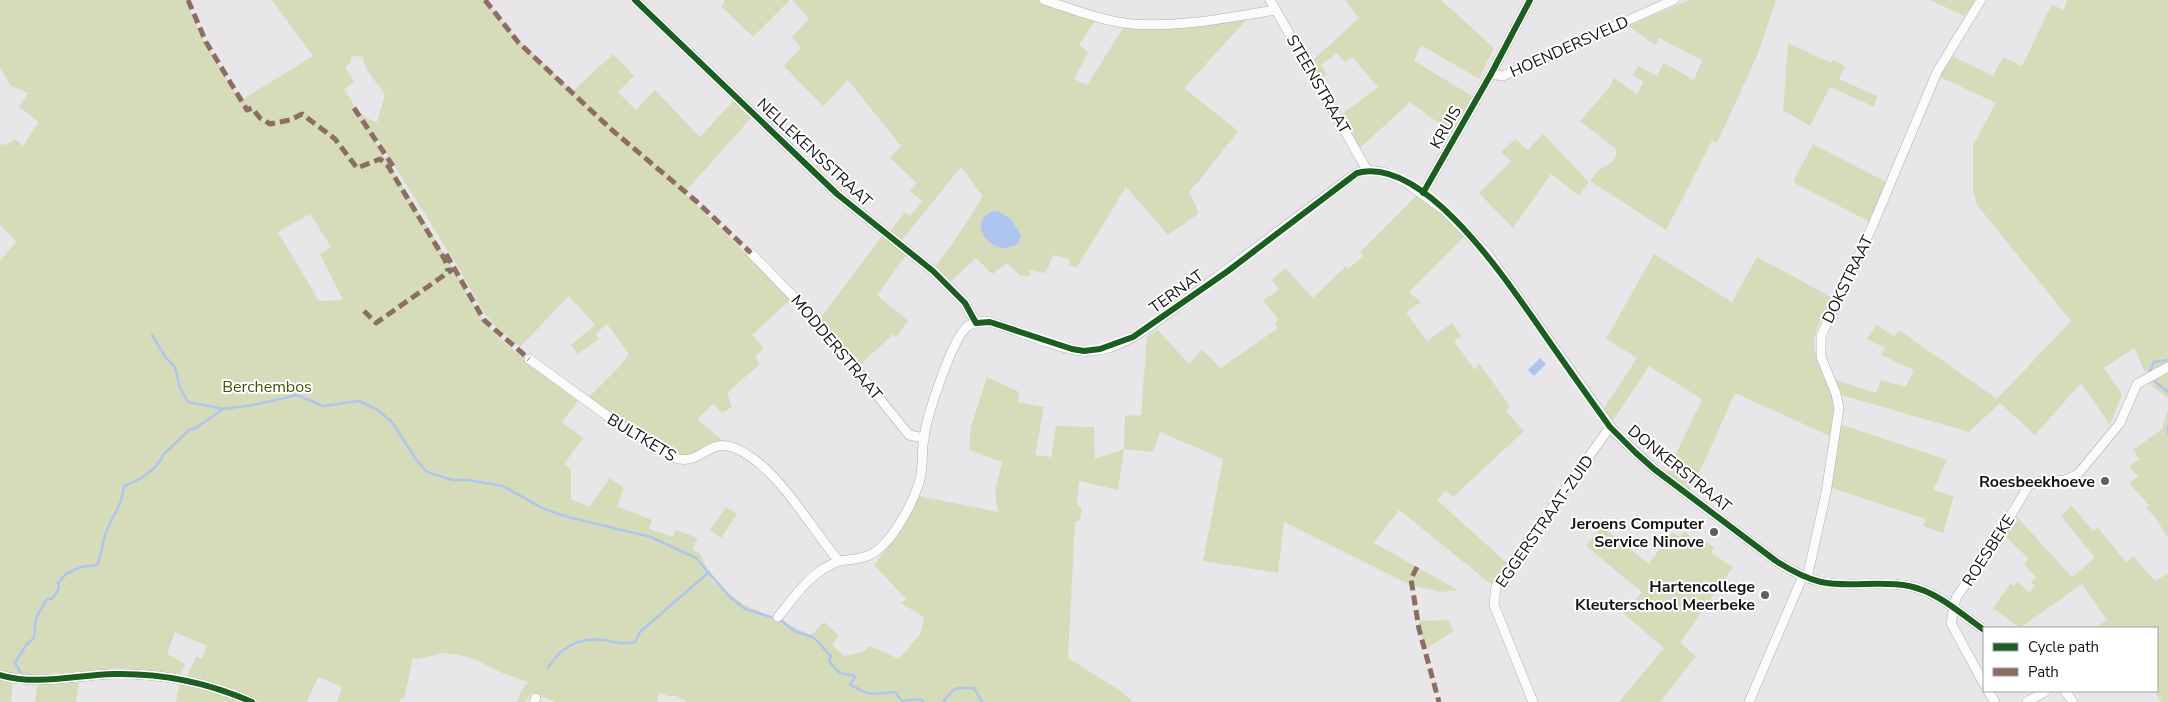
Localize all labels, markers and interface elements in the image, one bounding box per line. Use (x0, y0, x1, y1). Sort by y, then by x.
street label: HOENDERSVELD (1506, 11, 1632, 83)
street label: STEENSTRAAT (1281, 31, 1356, 138)
street label: NELLEKENSSTRAAT (752, 93, 877, 212)
street label: KRUIS (1425, 102, 1467, 153)
street label: DOKSTRAAT (1817, 232, 1879, 327)
street label: TERNAT (1145, 265, 1208, 319)
street label: MODDERSTRAAT (786, 290, 887, 405)
park label: Berchembos (222, 376, 312, 398)
street label: BULTKETS (603, 409, 680, 467)
street label: DONKERSTRAAT (1623, 420, 1736, 518)
street label: EGGERSTRAAT-ZUID (1491, 451, 1599, 592)
place label: Roesbeekhoeve (1979, 471, 2095, 493)
marker: Roesbeekhoeve (2099, 475, 2111, 487)
street label: ROESBEKE (1957, 510, 2020, 591)
place label: Jeroens Computer Service Ninove (1570, 513, 1705, 553)
marker: Jeroens Computer Service Ninove (1708, 526, 1720, 538)
place label: Hartencollege Kleuterschool Meerbeke (1575, 576, 1755, 616)
marker: Hartencollege Kleuterschool Meerbeke (1759, 589, 1771, 601)
legend (1983, 627, 2158, 692)
text: Cycle path (2028, 637, 2099, 657)
text: Path (2028, 662, 2059, 682)

